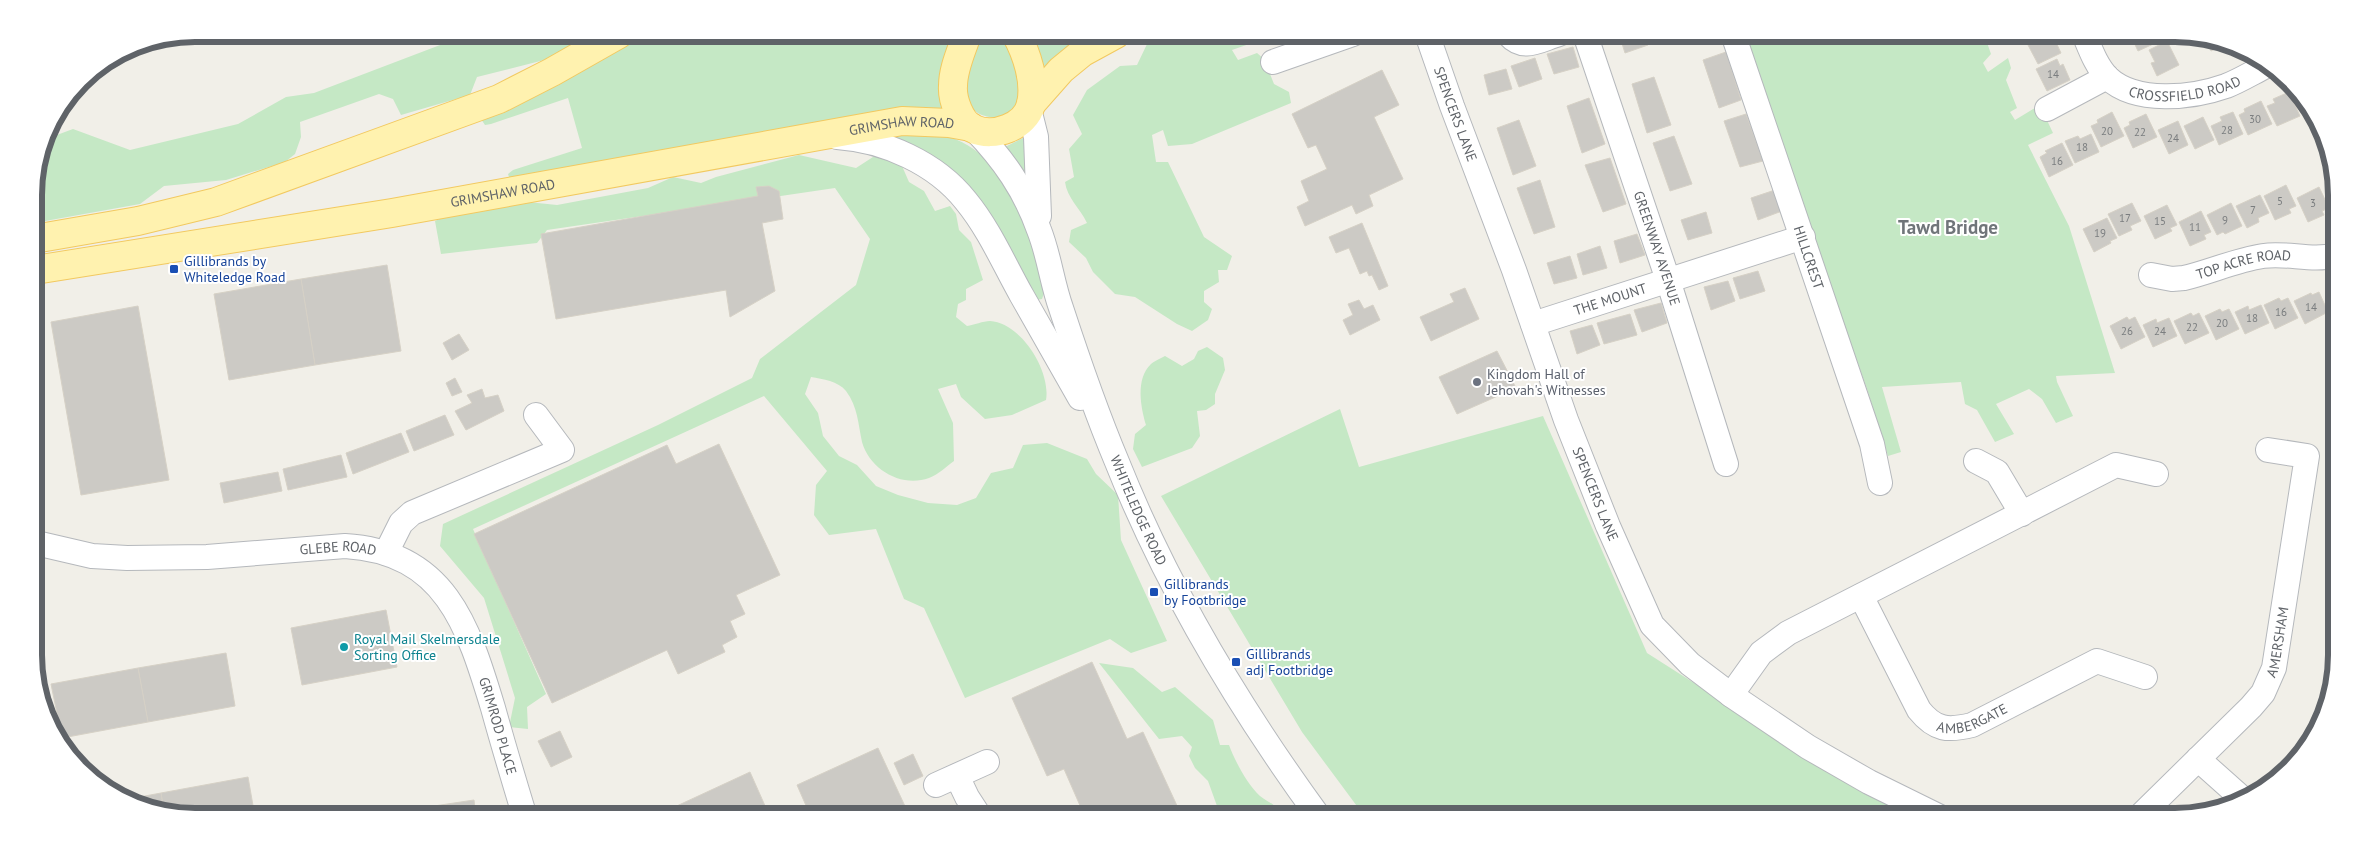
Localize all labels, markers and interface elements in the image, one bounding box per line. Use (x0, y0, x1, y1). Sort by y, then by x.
street label: SPENCERS LANE (1430, 64, 1481, 164)
house number: 14 (2047, 67, 2059, 81)
street label: CROSSFIELD ROAD (2127, 72, 2244, 105)
street label: GRIMSHAW ROAD (847, 111, 956, 139)
house number: 30 (2249, 112, 2261, 126)
house number: 28 (2221, 123, 2233, 137)
house number: 20 (2101, 124, 2113, 138)
house number: 22 (2134, 125, 2146, 139)
house number: 24 (2167, 131, 2179, 145)
house number: 18 (2076, 140, 2088, 154)
house number: 16 (2051, 154, 2063, 168)
street label: GRIMSHAW ROAD (449, 175, 556, 211)
street label: GREENWAY AVENUE (1630, 189, 1684, 308)
house number: 5 (2277, 194, 2283, 208)
house number: 3 (2310, 196, 2316, 210)
house number: 7 (2250, 203, 2256, 217)
house number: 17 (2119, 211, 2131, 225)
house number: 9 (2222, 213, 2228, 227)
house number: 15 (2154, 214, 2166, 228)
district label: Tawd Bridge (1898, 215, 1998, 239)
house number: 11 (2189, 220, 2201, 234)
street label: HILLCREST (1790, 223, 1828, 292)
house number: 19 (2094, 226, 2106, 240)
street label: TOP ACRE ROAD (2194, 246, 2292, 283)
place label: Gillibrands by Whiteledge Road (184, 252, 285, 286)
marker: Gillibrands by Whiteledge Road (168, 263, 180, 275)
street label: THE MOUNT (1571, 279, 1649, 319)
house number: 14 (2305, 300, 2317, 314)
house number: 16 (2275, 305, 2287, 319)
house number: 18 (2246, 311, 2258, 325)
house number: 20 (2216, 316, 2228, 330)
house number: 22 (2186, 320, 2198, 334)
house number: 26 (2121, 324, 2133, 338)
house number: 24 (2154, 324, 2166, 338)
place label: Kingdom Hall of Jehovah's Witnesses (1486, 365, 1606, 399)
marker: Kingdom Hall of Jehovah's Witnesses (1471, 376, 1483, 388)
street label: SPENCERS LANE (1569, 444, 1623, 544)
street label: WHITELEDGE ROAD (1106, 453, 1171, 568)
street label: GLEBE ROAD (299, 537, 378, 559)
place label: Gillibrands by Footbridge (1164, 575, 1246, 609)
marker: Gillibrands by Footbridge (1148, 586, 1160, 598)
street label: AMERSHAM (2262, 605, 2292, 680)
place label: Royal Mail Skelmersdale Sorting Office (354, 630, 500, 664)
marker: Royal Mail Skelmersdale Sorting Office (338, 641, 350, 653)
place label: Gillibrands adj Footbridge (1246, 645, 1333, 679)
marker: Gillibrands adj Footbridge (1230, 656, 1242, 668)
street label: GRIMROD PLACE (475, 675, 521, 777)
street label: AMBERGATE (1935, 699, 2010, 737)

